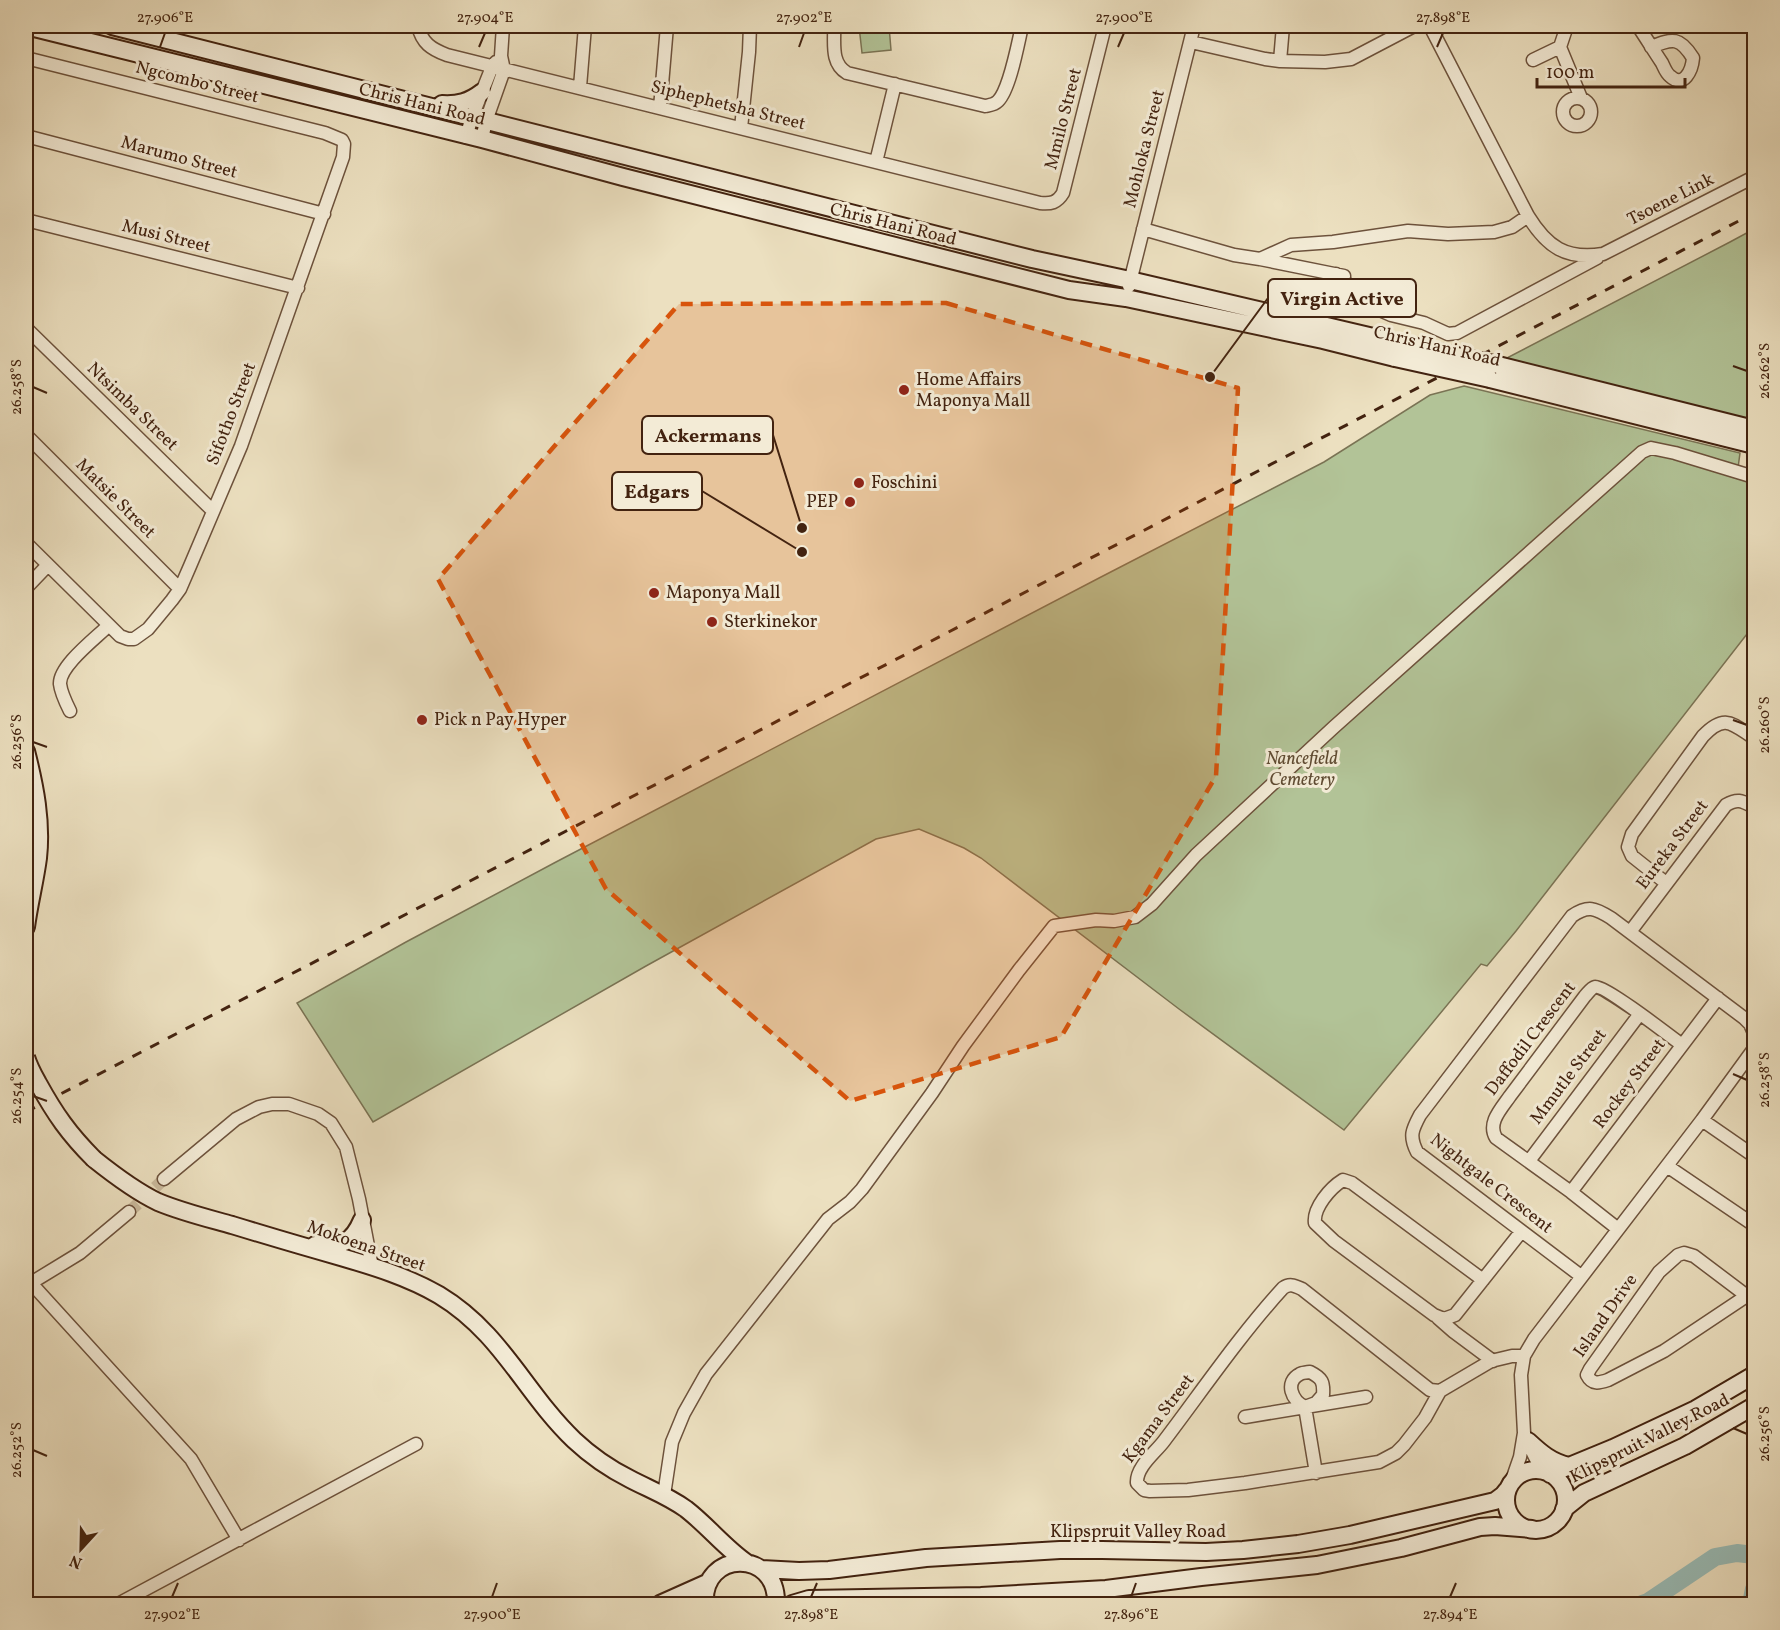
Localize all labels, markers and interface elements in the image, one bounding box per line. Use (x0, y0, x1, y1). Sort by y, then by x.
text: 27.906°E (137, 8, 193, 29)
text: 27.904°E (457, 8, 513, 29)
text: 27.902°E (776, 8, 832, 29)
text: 27.900°E (1095, 8, 1153, 29)
text: 27.898°E (1416, 8, 1470, 29)
scale bar (1537, 51, 1686, 89)
street label: Ngcombo Street (133, 56, 261, 110)
text: 100 m (1546, 61, 1595, 86)
street label: Mmilo Street (1039, 66, 1089, 172)
street label: Siphephetsha Street (648, 75, 808, 137)
street label: Chris Hani Road (356, 77, 488, 133)
street label: Mohloka Street (1118, 87, 1172, 211)
street label: Marumo Street (118, 130, 240, 186)
street label: Tsoene Link (1623, 167, 1719, 233)
street label: Chris Hani Road (827, 197, 959, 253)
street label: Musi Street (119, 214, 213, 260)
callout: Virgin Active (1268, 279, 1416, 317)
text: Virgin Active (1280, 286, 1404, 314)
street label: Chris Hani Road (1371, 320, 1503, 374)
text: 26.262°S (1755, 343, 1776, 399)
street label: Ntsimba Street (81, 357, 183, 457)
text: 26.258°S (7, 359, 28, 415)
street label: Sifotho Street (201, 359, 263, 469)
place label: Home Affairs Maponya Mall (916, 368, 1030, 414)
marker: Home Affairs Maponya Mall (897, 383, 911, 397)
callout: Ackermans (642, 416, 773, 454)
text: Ackermans (654, 423, 762, 451)
street label: Matsie Street (69, 453, 161, 545)
place label: Foschini (871, 471, 937, 496)
callout: Edgars (612, 472, 702, 510)
marker: Foschini (852, 476, 866, 490)
text: Edgars (624, 479, 690, 507)
place label: PEP (806, 490, 838, 515)
marker: PEP (843, 495, 857, 509)
place label: Maponya Mall (666, 581, 780, 606)
marker: Maponya Mall (647, 586, 661, 600)
place label: Sterkinekor (724, 610, 818, 635)
marker: Sterkinekor (705, 615, 719, 629)
text: 26.260°S (1755, 696, 1776, 754)
place label: Pick n Pay Hyper (434, 708, 567, 733)
marker: Pick n Pay Hyper (415, 713, 429, 727)
text: 26.256°S (7, 714, 28, 770)
park label: Nancefield Cemetery (1266, 747, 1338, 793)
street label: Eureka Street (1631, 795, 1715, 895)
street label: Daffodil Crescent (1480, 977, 1582, 1101)
street label: Mmutle Street (1525, 1024, 1613, 1130)
street label: Rockey Street (1588, 1034, 1672, 1134)
text: 26.258°S (1755, 1052, 1776, 1108)
text: 26.254°S (7, 1067, 28, 1125)
street label: Nightgale Crescent (1424, 1128, 1558, 1240)
street label: Mokoena Street (303, 1215, 429, 1279)
street label: Island Drive (1568, 1269, 1644, 1363)
street label: Kgama Street (1117, 1369, 1201, 1469)
street label: Klipspruit Valley Road (1566, 1388, 1734, 1490)
text: 26.256°S (1755, 1406, 1776, 1462)
text: 26.252°S (7, 1422, 28, 1478)
north arrow (51, 1519, 111, 1579)
street label: Klipspruit Valley Road (1050, 1520, 1226, 1545)
text: N (66, 1549, 86, 1573)
text: 27.902°E (144, 1605, 200, 1626)
text: 27.900°E (463, 1605, 521, 1626)
text: 27.898°E (784, 1605, 838, 1626)
text: 27.896°E (1103, 1605, 1159, 1626)
text: 27.894°E (1422, 1605, 1478, 1626)

